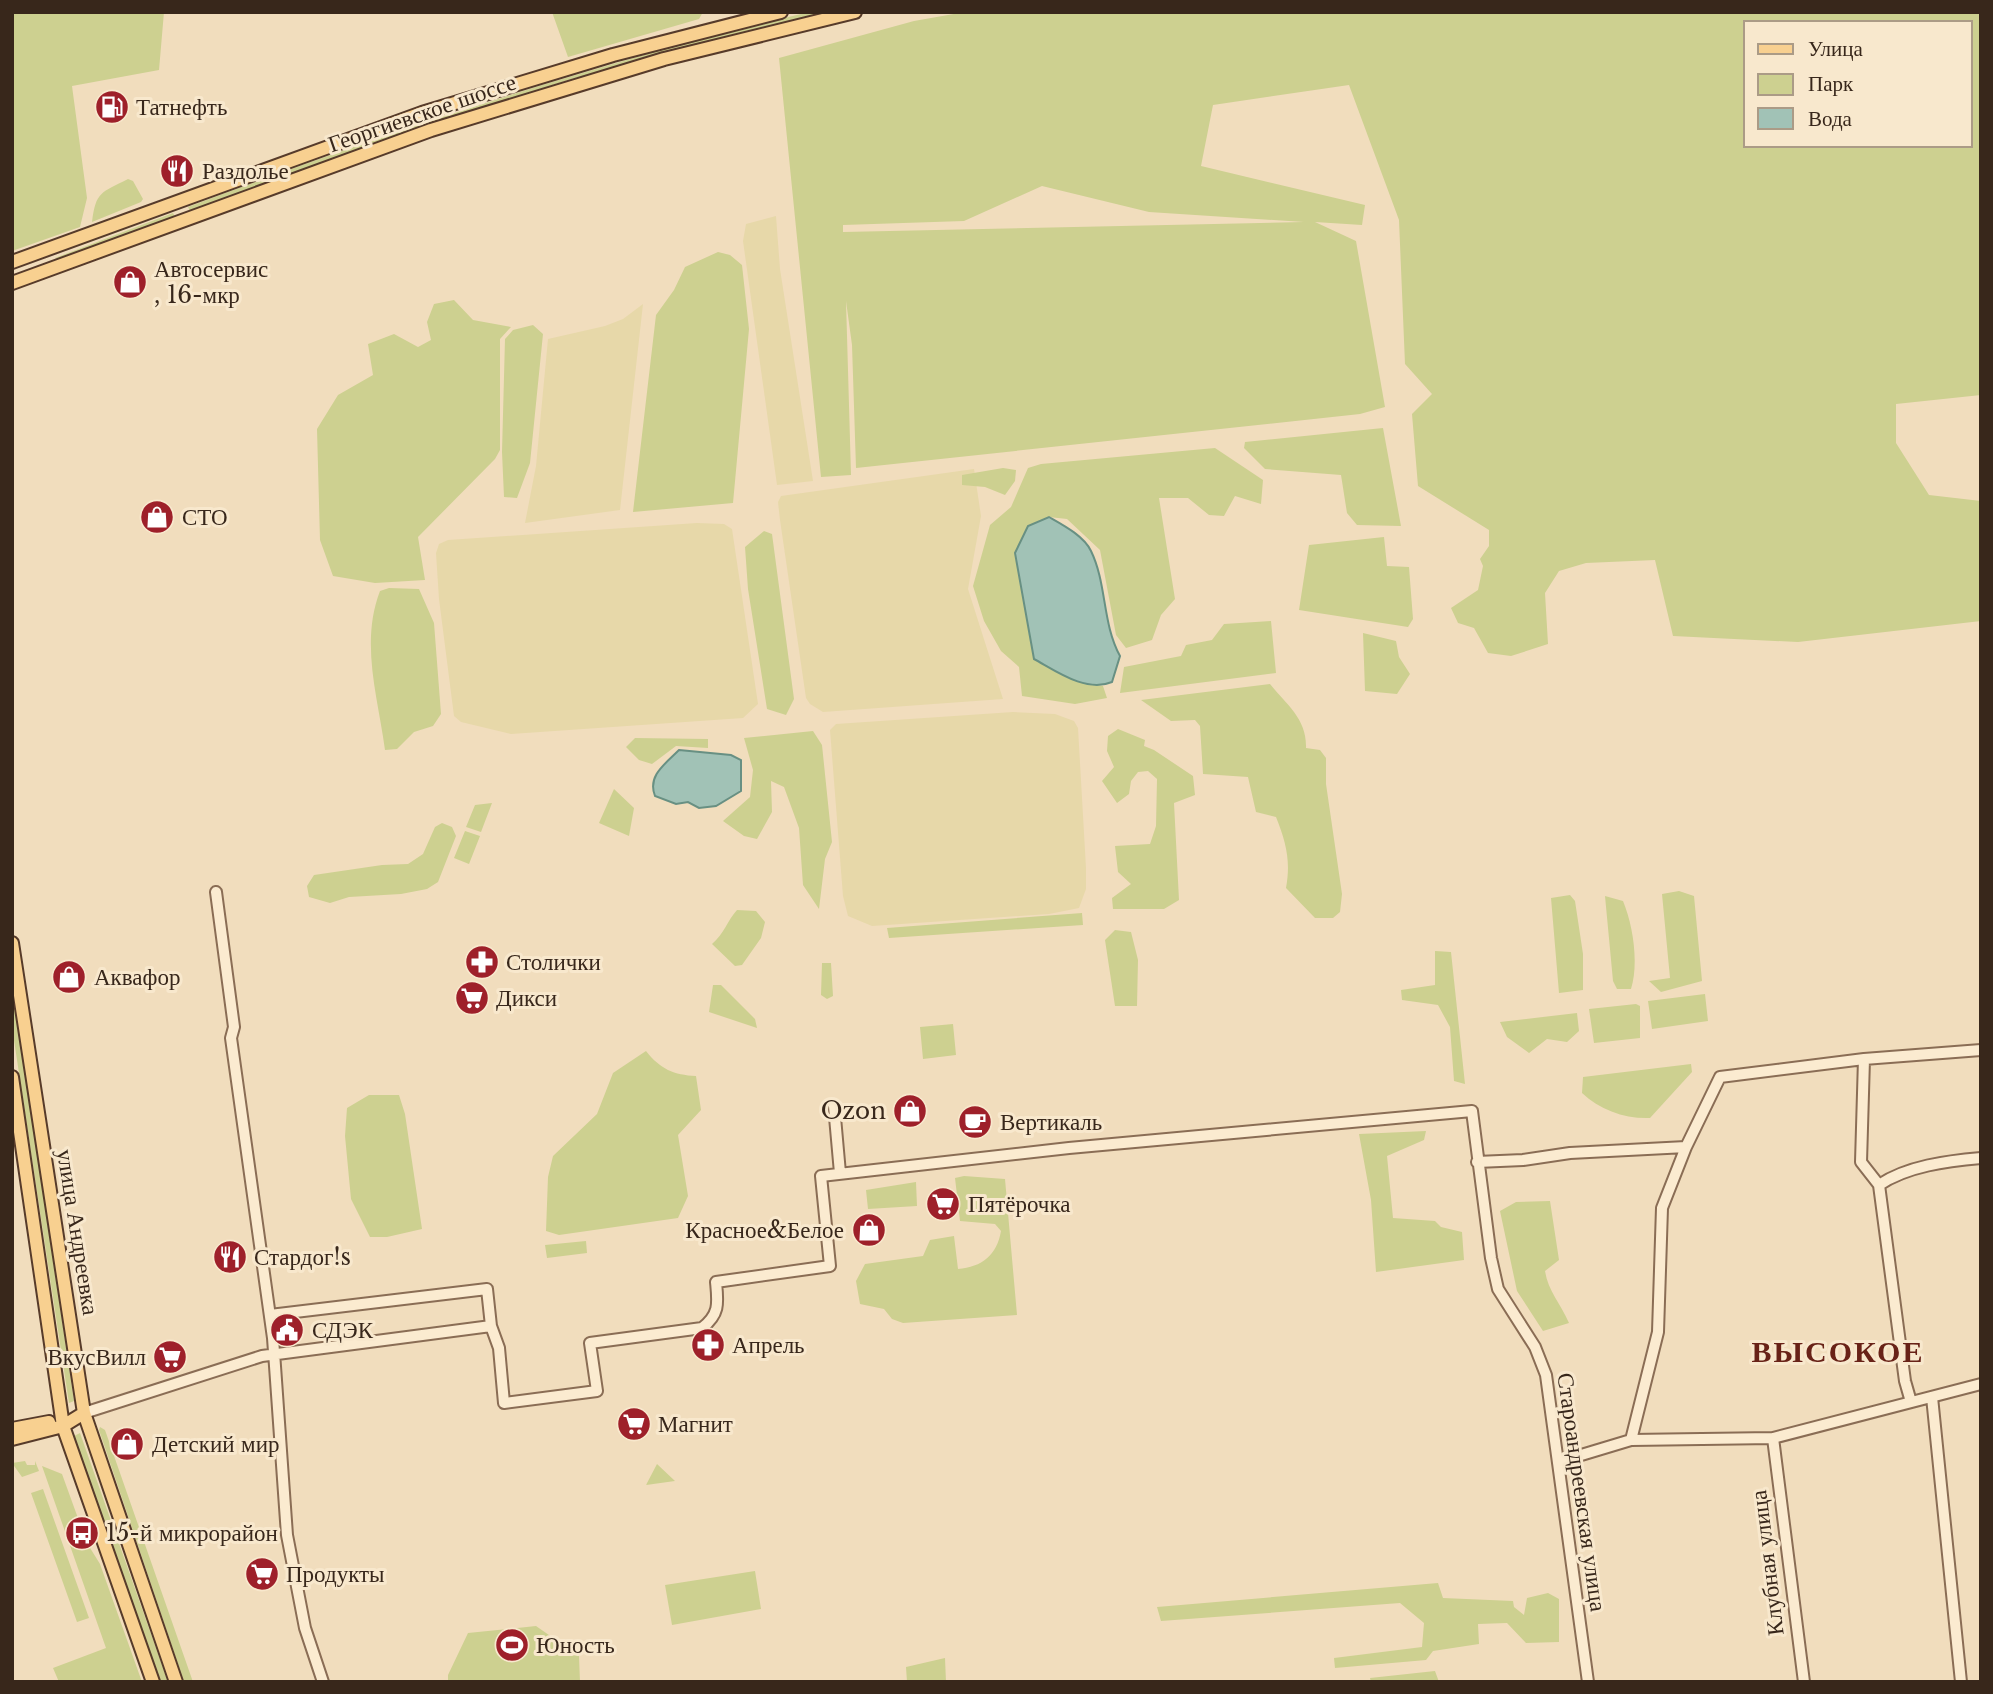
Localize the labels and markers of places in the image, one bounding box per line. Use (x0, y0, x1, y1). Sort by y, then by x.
fuel station icon: Татнефть (93, 88, 131, 126)
place label: Татнефть (136, 93, 227, 121)
restaurant icon: Раздолье (158, 152, 196, 190)
place label: Раздолье (202, 157, 289, 185)
place label: Автосервис , 16-мкр (154, 255, 268, 309)
shop icon: Автосервис , 16-мкр (111, 263, 149, 301)
shop icon: СТО (138, 498, 176, 536)
place label: СТО (182, 503, 228, 531)
pharmacy icon: Столички (463, 943, 501, 981)
place label: Столички (506, 948, 601, 976)
shop icon: Аквафор (50, 958, 88, 996)
place label: Аквафор (94, 963, 180, 991)
supermarket icon: Дикси (453, 979, 491, 1017)
place label: Дикси (496, 984, 557, 1012)
shop icon: Ozon (891, 1092, 929, 1130)
place label: Ozon (821, 1097, 886, 1125)
cafe icon: Вертикаль (956, 1103, 994, 1141)
place label: Вертикаль (1000, 1108, 1102, 1136)
supermarket icon: Пятёрочка (924, 1185, 962, 1223)
place label: Пятёрочка (968, 1190, 1070, 1218)
shop icon: Красное&Белое (850, 1211, 888, 1249)
place label: Красное&Белое (685, 1216, 844, 1244)
restaurant icon: Стардог!s (211, 1238, 249, 1276)
place label: Стардог!s (254, 1243, 351, 1271)
public building icon: СДЭК (268, 1311, 306, 1349)
place label: СДЭК (312, 1316, 374, 1344)
pharmacy icon: Апрель (689, 1326, 727, 1364)
place label: Апрель (732, 1331, 805, 1359)
supermarket icon: ВкусВилл (151, 1338, 189, 1376)
place label: ВкусВилл (47, 1343, 146, 1371)
supermarket icon: Магнит (615, 1405, 653, 1443)
place label: Магнит (658, 1410, 733, 1438)
shop icon: Детский мир (108, 1425, 146, 1463)
place label: Детский мир (152, 1430, 279, 1458)
bus stop icon: 15-й микрорайон (63, 1514, 101, 1552)
place label: 15-й микрорайон (106, 1519, 278, 1547)
supermarket icon: Продукты (243, 1555, 281, 1593)
place label: Продукты (286, 1560, 385, 1588)
sports icon: Юность (493, 1626, 531, 1664)
place label: Юность (536, 1631, 615, 1659)

